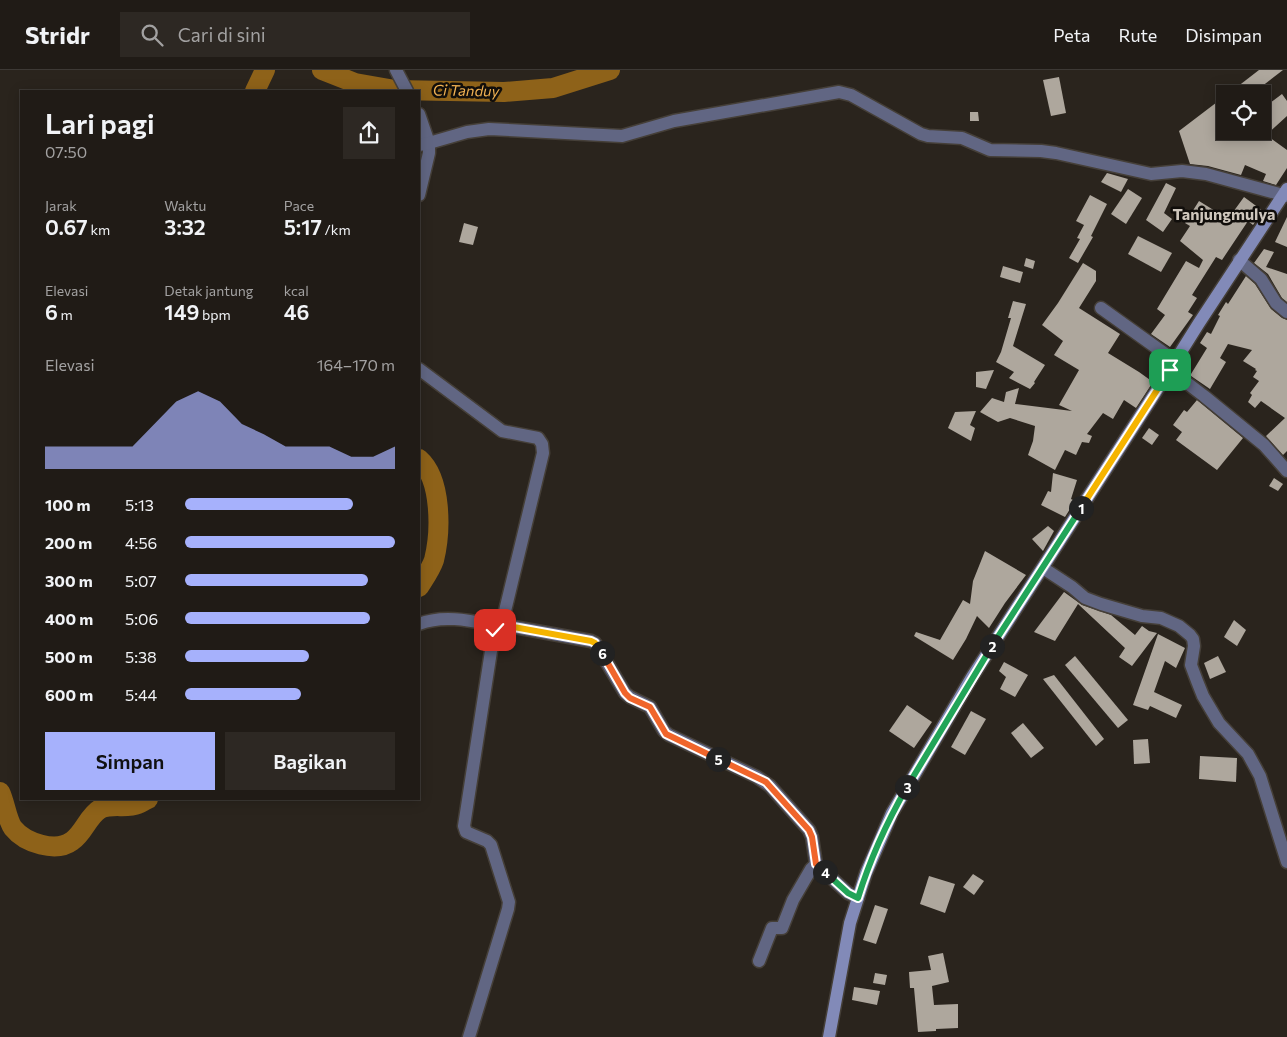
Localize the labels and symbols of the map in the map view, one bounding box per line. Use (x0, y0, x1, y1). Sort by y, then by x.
water label: Ci Tanduy (433, 80, 501, 100)
district label: Tanjungmulya (1172, 204, 1276, 223)
pin (1149, 349, 1191, 391)
pin: 1 (1068, 496, 1094, 520)
pin (474, 609, 516, 651)
pin: 2 (980, 634, 1004, 658)
pin: 6 (590, 640, 614, 666)
pin: 5 (706, 746, 730, 772)
pin: 3 (894, 774, 920, 800)
pin: 4 (812, 860, 838, 884)

